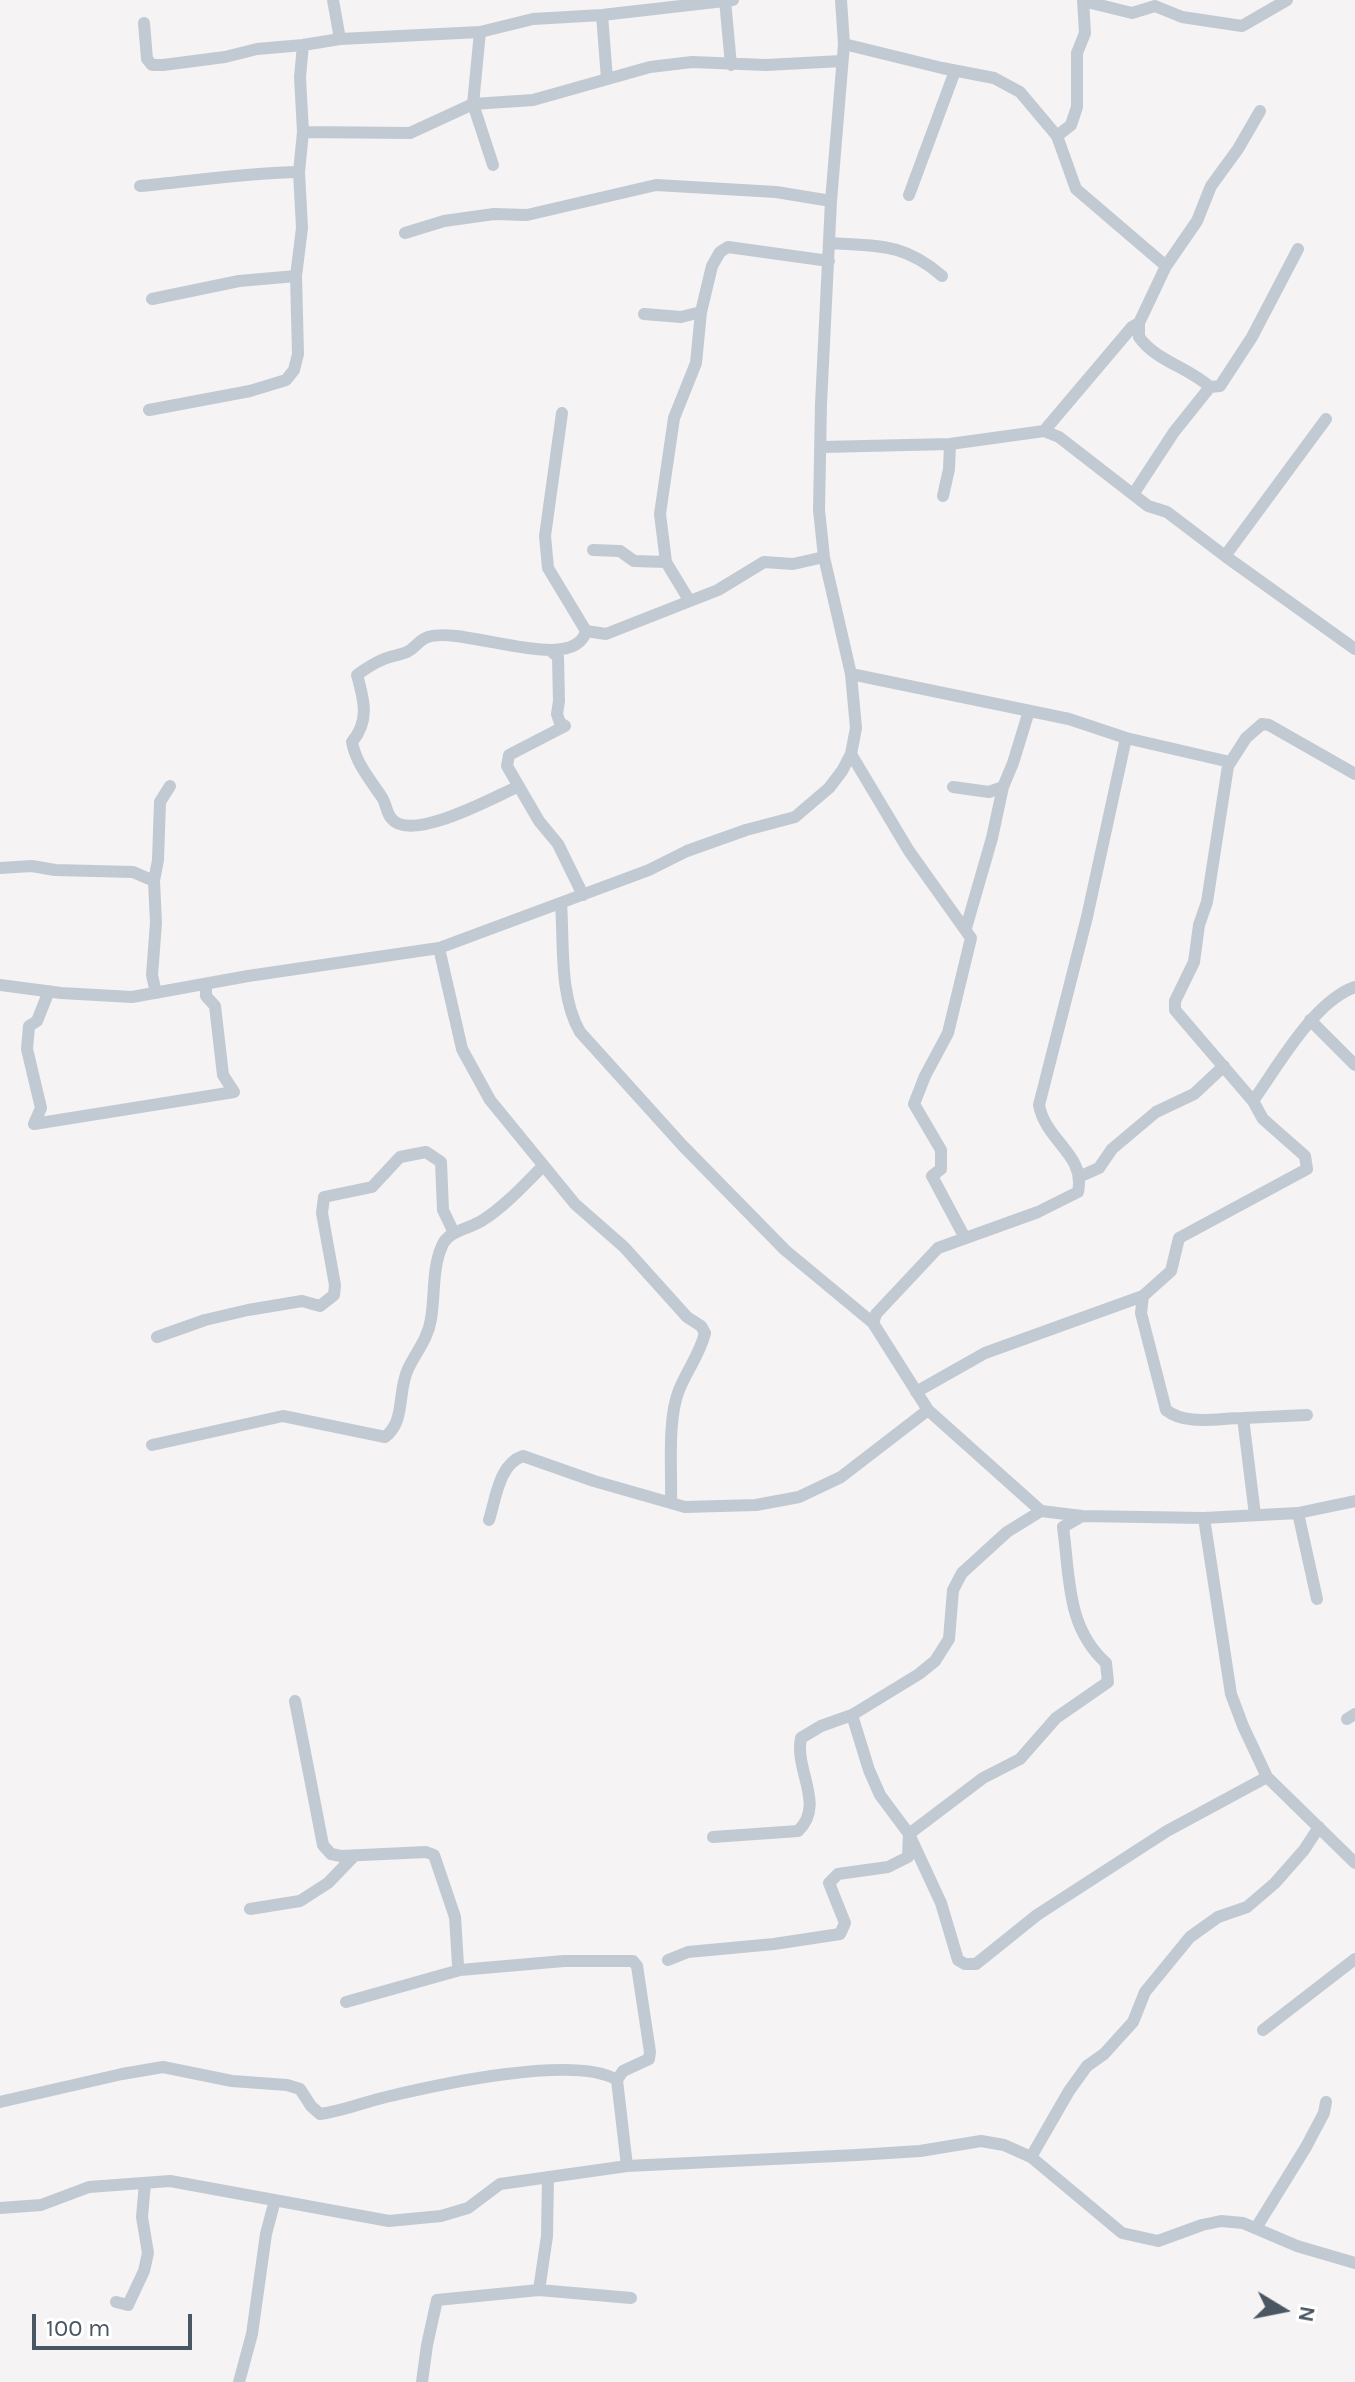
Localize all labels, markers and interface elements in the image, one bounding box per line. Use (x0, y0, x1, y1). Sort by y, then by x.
north arrow (1243, 2270, 1323, 2350)
scale bar (36, 2298, 196, 2348)
text: N (1292, 2304, 1321, 2324)
text: 100 m (46, 2314, 111, 2342)

